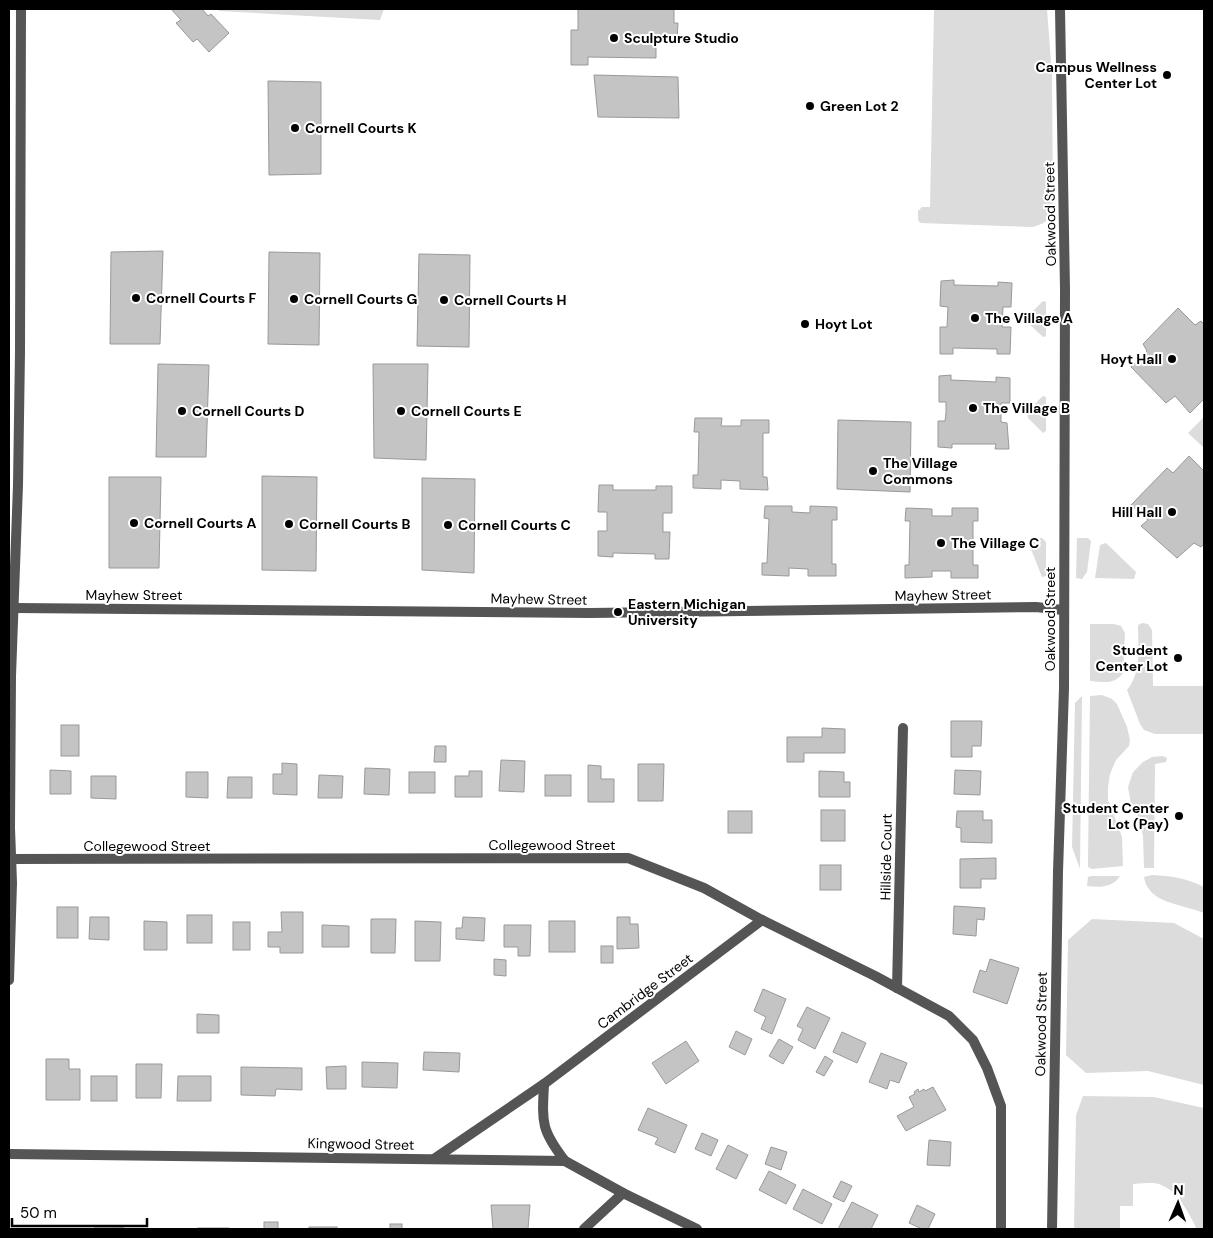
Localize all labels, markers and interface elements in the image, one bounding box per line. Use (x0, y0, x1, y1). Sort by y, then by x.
place label: Sculpture Studio (624, 29, 739, 47)
marker: Sculpture Studio (608, 32, 620, 44)
place label: Campus Wellness Center Lot (1035, 58, 1157, 92)
marker: Campus Wellness Center Lot (1161, 69, 1173, 81)
place label: Green Lot 2 (820, 97, 898, 115)
marker: Green Lot 2 (804, 100, 816, 112)
place label: Cornell Courts K (305, 119, 417, 137)
marker: Cornell Courts K (289, 122, 301, 134)
street label: Oakwood Street (1040, 161, 1060, 267)
place label: Cornell Courts F (146, 289, 256, 307)
place label: Cornell Courts G (304, 290, 417, 308)
place label: Cornell Courts H (454, 291, 566, 309)
marker: Cornell Courts F (130, 292, 142, 304)
marker: Cornell Courts G (288, 293, 300, 305)
marker: Cornell Courts H (438, 294, 450, 306)
place label: The Village A (985, 309, 1073, 327)
marker: The Village A (969, 312, 981, 324)
place label: Hoyt Lot (815, 315, 873, 333)
marker: Hoyt Lot (799, 318, 811, 330)
place label: Hoyt Hall (1101, 350, 1162, 368)
marker: Hoyt Hall (1166, 353, 1178, 365)
place label: The Village B (983, 399, 1070, 417)
place label: Cornell Courts D (192, 402, 304, 420)
place label: Cornell Courts E (411, 402, 522, 420)
marker: The Village B (967, 402, 979, 414)
marker: Cornell Courts D (176, 405, 188, 417)
marker: Cornell Courts E (395, 405, 407, 417)
place label: The Village Commons (883, 454, 958, 488)
marker: The Village Commons (867, 465, 879, 477)
place label: Hill Hall (1112, 503, 1162, 521)
marker: Hill Hall (1166, 506, 1178, 518)
place label: Cornell Courts A (144, 514, 256, 532)
place label: Cornell Courts B (299, 515, 410, 533)
place label: Cornell Courts C (458, 516, 571, 534)
marker: Cornell Courts A (128, 517, 140, 529)
marker: Cornell Courts B (283, 518, 295, 530)
marker: Cornell Courts C (442, 519, 454, 531)
place label: The Village C (951, 534, 1039, 552)
marker: The Village C (935, 537, 947, 549)
street label: Oakwood Street (1041, 567, 1059, 671)
street label: Mayhew Street (894, 585, 992, 605)
street label: Mayhew Street (86, 586, 182, 604)
street label: Mayhew Street (490, 589, 588, 609)
place label: Eastern Michigan University (628, 595, 746, 629)
marker: Eastern Michigan University (612, 606, 624, 618)
place label: Student Center Lot (1095, 641, 1168, 675)
marker: Student Center Lot (1172, 652, 1184, 664)
place label: Student Center Lot (Pay) (1063, 799, 1169, 833)
marker: Student Center Lot (Pay) (1173, 810, 1185, 822)
street label: Hillside Court (876, 813, 896, 901)
street label: Collegewood Street (489, 836, 615, 854)
street label: Collegewood Street (84, 837, 210, 855)
street label: Cambridge Street (594, 949, 696, 1033)
street label: Oakwood Street (1031, 971, 1051, 1077)
street label: Kingwood Street (308, 1134, 414, 1154)
north arrow (1153, 1178, 1203, 1228)
text: N (1173, 1181, 1184, 1199)
scale bar (12, 1196, 148, 1228)
text: 50 m (20, 1203, 57, 1223)

